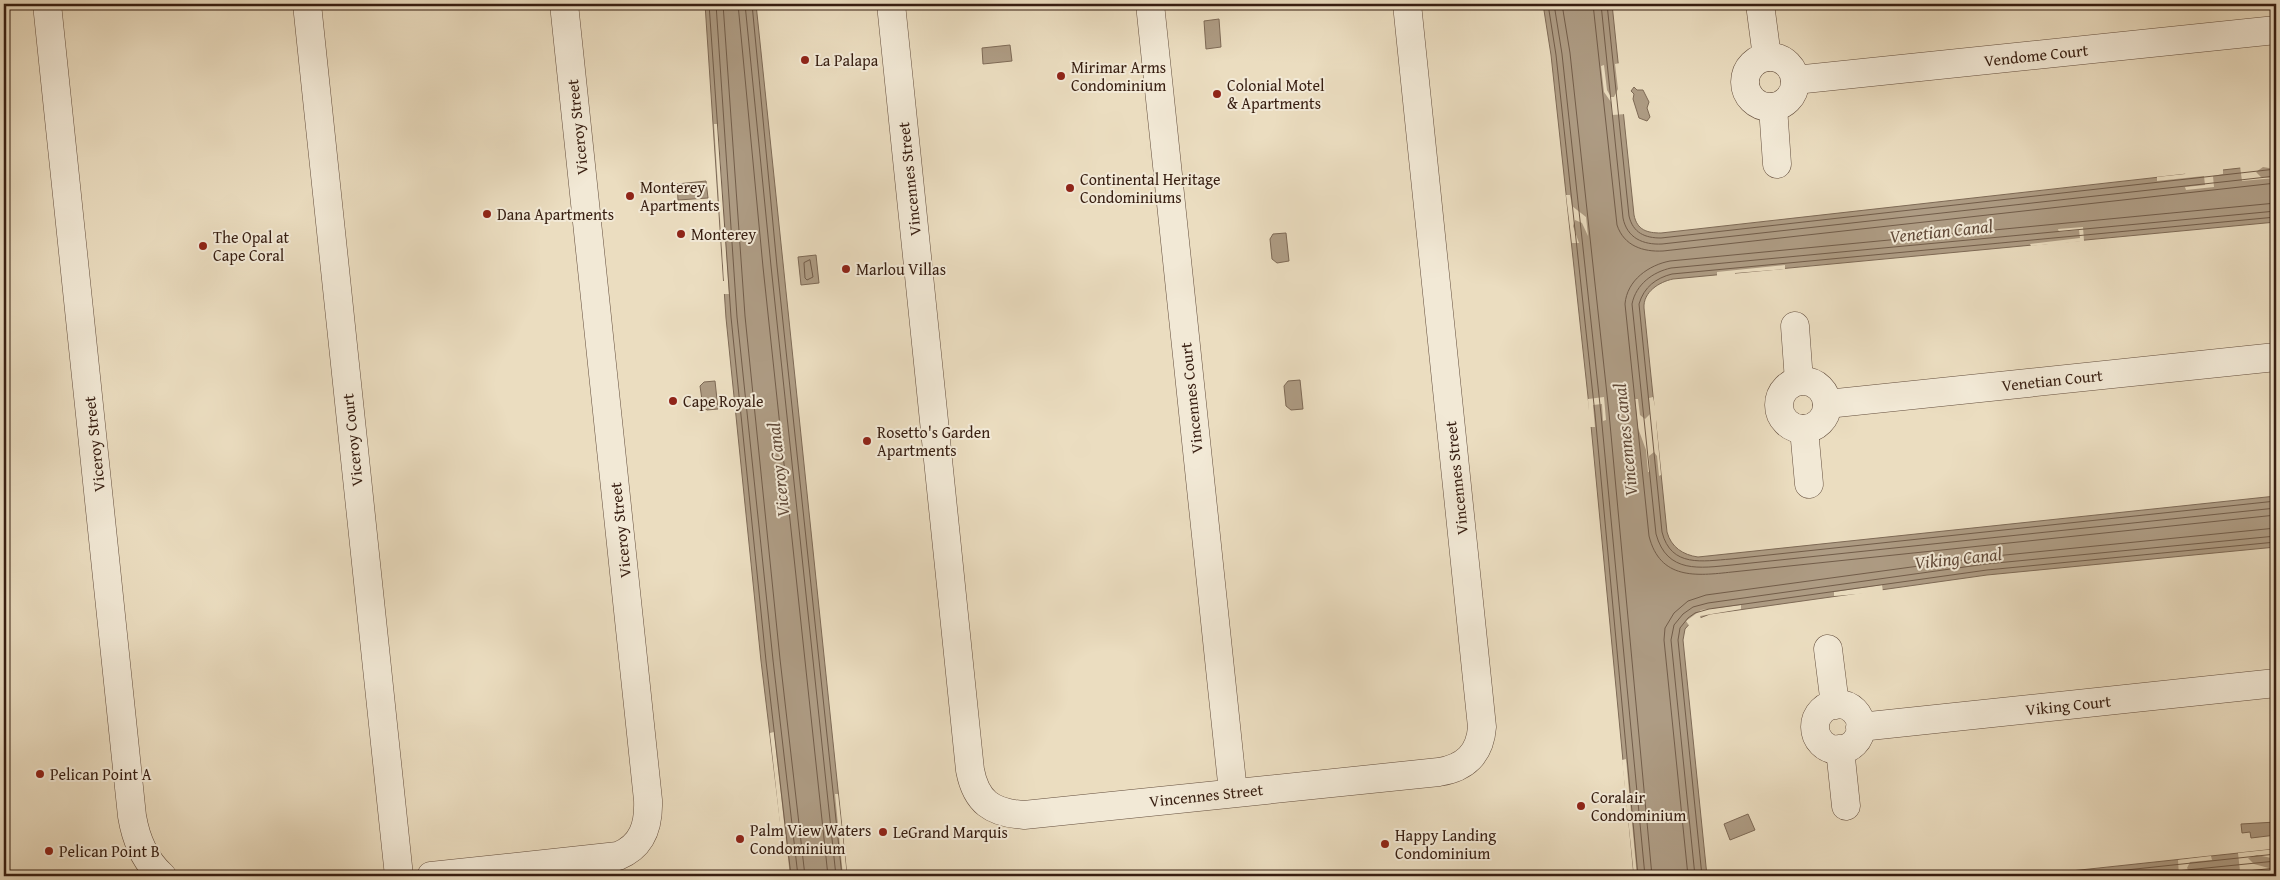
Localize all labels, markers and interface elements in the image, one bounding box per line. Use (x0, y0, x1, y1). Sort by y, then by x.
street label: Vendome Court (1983, 38, 2090, 72)
place label: La Palapa (815, 48, 879, 72)
marker: La Palapa (799, 54, 811, 66)
place label: Mirimar Arms Condominium (1071, 55, 1166, 97)
marker: Mirimar Arms Condominium (1055, 70, 1067, 82)
place label: Colonial Motel & Apartments (1227, 73, 1325, 115)
street label: Viceroy Street (560, 78, 594, 176)
marker: Colonial Motel & Apartments (1211, 88, 1223, 100)
street label: Vincennes Street (891, 121, 927, 237)
place label: Continental Heritage Condominiums (1080, 167, 1221, 209)
place label: Monterey Apartments (640, 175, 720, 217)
marker: Continental Heritage Condominiums (1064, 182, 1076, 194)
marker: Monterey Apartments (624, 190, 636, 202)
place label: Dana Apartments (497, 202, 614, 226)
marker: Dana Apartments (481, 208, 493, 220)
water label: Venetian Canal (1888, 212, 1995, 250)
place label: Monterey (691, 222, 756, 246)
place label: The Opal at Cape Coral (213, 225, 289, 267)
marker: Monterey (675, 228, 687, 240)
marker: The Opal at Cape Coral (197, 240, 209, 252)
place label: Marlou Villas (856, 257, 946, 281)
marker: Marlou Villas (840, 263, 852, 275)
street label: Vincennes Court (1173, 341, 1209, 455)
street label: Venetian Court (2000, 363, 2104, 397)
water label: Vincennes Canal (1606, 382, 1644, 498)
place label: Cape Royale (683, 389, 764, 413)
street label: Viceroy Court (335, 392, 369, 488)
street label: Viceroy Street (77, 395, 111, 493)
marker: Cape Royale (667, 395, 679, 407)
place label: Rosetto's Garden Apartments (877, 420, 990, 462)
street label: Vincennes Street (1438, 420, 1474, 536)
water label: Viceroy Canal (760, 421, 796, 519)
marker: Rosetto's Garden Apartments (861, 435, 873, 447)
street label: Viceroy Street (603, 481, 637, 579)
water label: Viking Canal (1913, 540, 2004, 576)
street label: Viking Court (2024, 689, 2112, 721)
place label: Pelican Point A (50, 762, 152, 786)
marker: Pelican Point A (34, 768, 46, 780)
street label: Vincennes Street (1148, 777, 1264, 813)
place label: Coralair Condominium (1591, 785, 1686, 827)
marker: Coralair Condominium (1575, 800, 1587, 812)
place label: Palm View Waters Condominium (750, 818, 871, 860)
place label: LeGrand Marquis (893, 820, 1008, 844)
place label: Happy Landing Condominium (1395, 823, 1496, 865)
marker: LeGrand Marquis (877, 826, 889, 838)
marker: Palm View Waters Condominium (734, 833, 746, 845)
marker: Happy Landing Condominium (1379, 838, 1391, 850)
place label: Pelican Point B (59, 839, 160, 863)
marker: Pelican Point B (43, 845, 55, 857)

